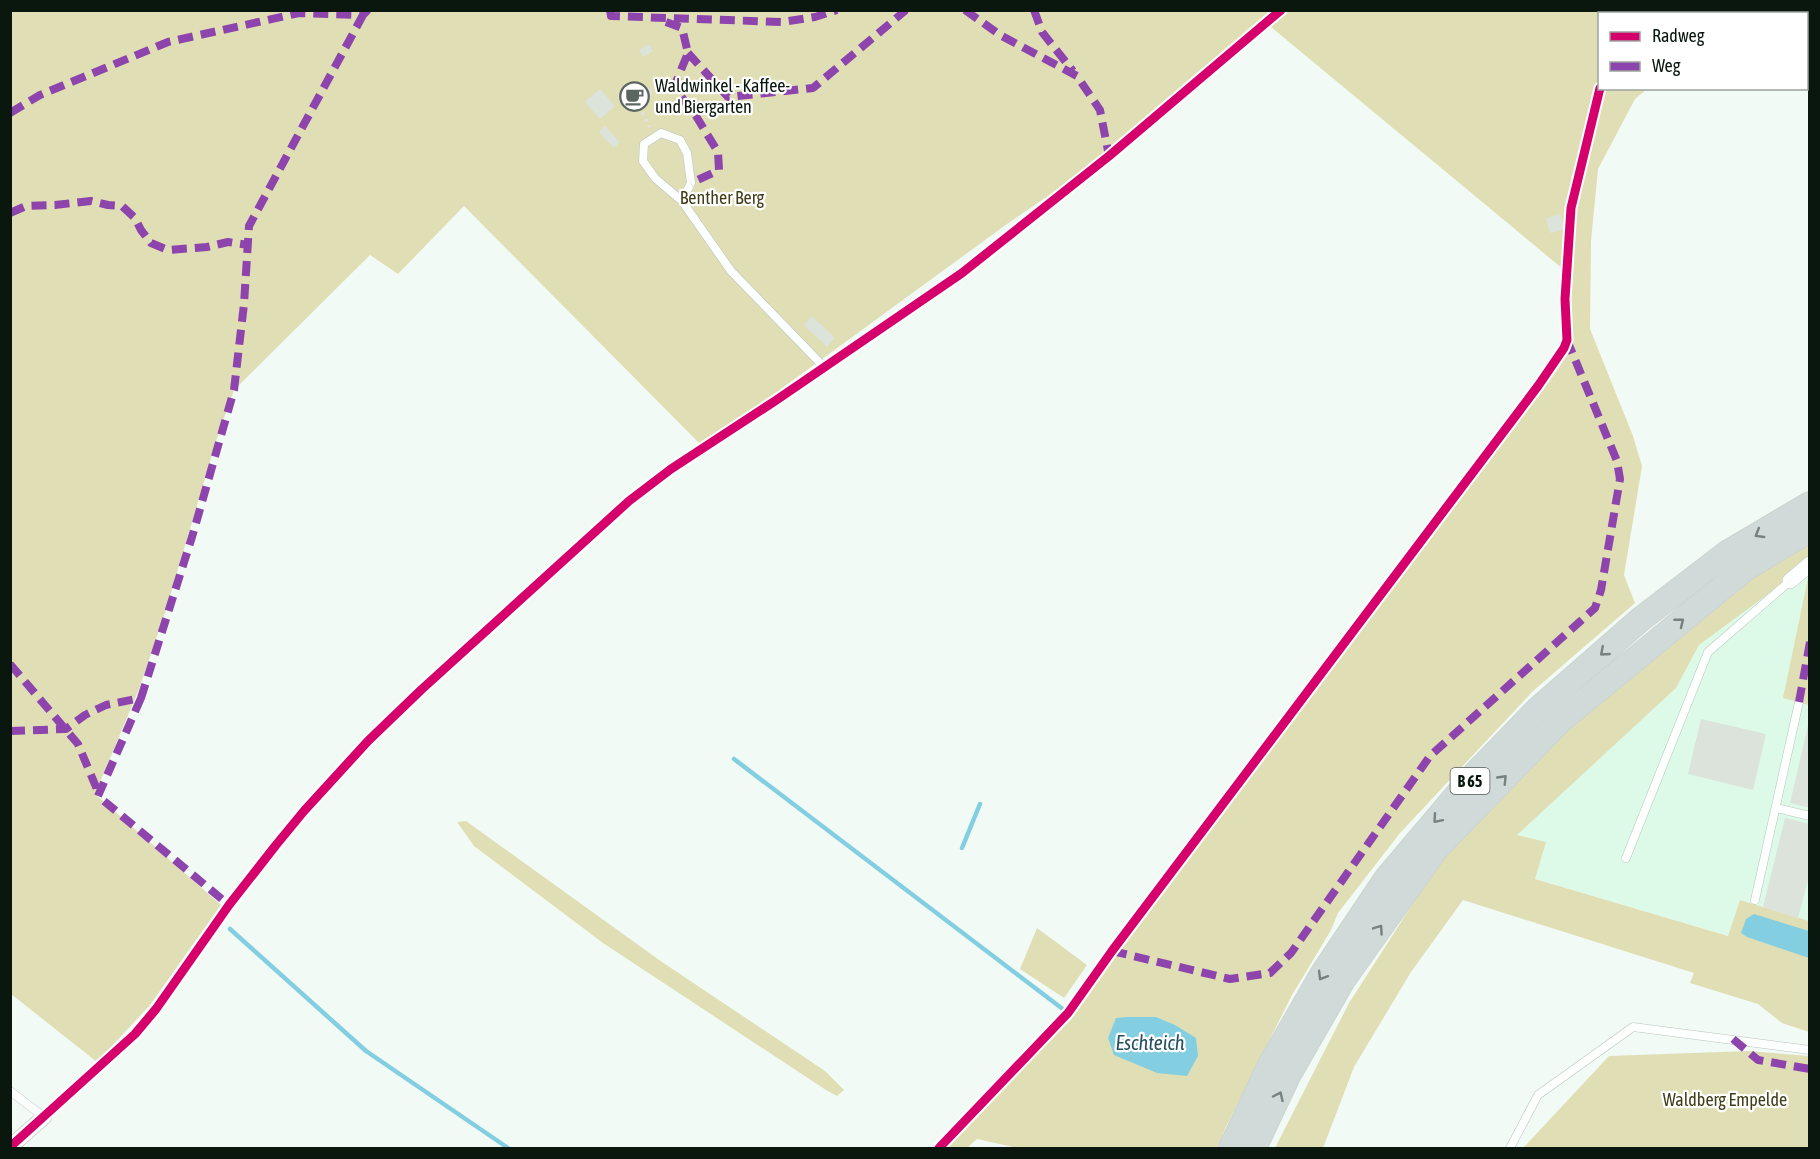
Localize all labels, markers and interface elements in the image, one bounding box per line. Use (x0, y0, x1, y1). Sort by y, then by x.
legend (1598, 12, 1808, 90)
text: Radweg (1652, 25, 1705, 46)
text: Weg (1652, 55, 1681, 76)
place label: Waldwinkel - Kaffee- und Biergarten (655, 75, 790, 117)
cafe icon: Waldwinkel - Kaffee- und Biergarten (618, 80, 650, 112)
park label: Benther Berg (680, 187, 765, 208)
one-way arrow (1755, 527, 1765, 538)
one-way arrow (1673, 618, 1684, 629)
one-way arrow (1600, 645, 1611, 656)
road number: B 65 (1450, 768, 1490, 794)
one-way arrow (1496, 775, 1507, 786)
one-way arrow (1433, 812, 1444, 823)
one-way arrow (1372, 924, 1383, 935)
one-way arrow (1317, 970, 1329, 980)
water label: Eschteich (1115, 1031, 1185, 1054)
park label: Waldberg Empelde (1663, 1089, 1787, 1110)
one-way arrow (1272, 1091, 1284, 1102)

